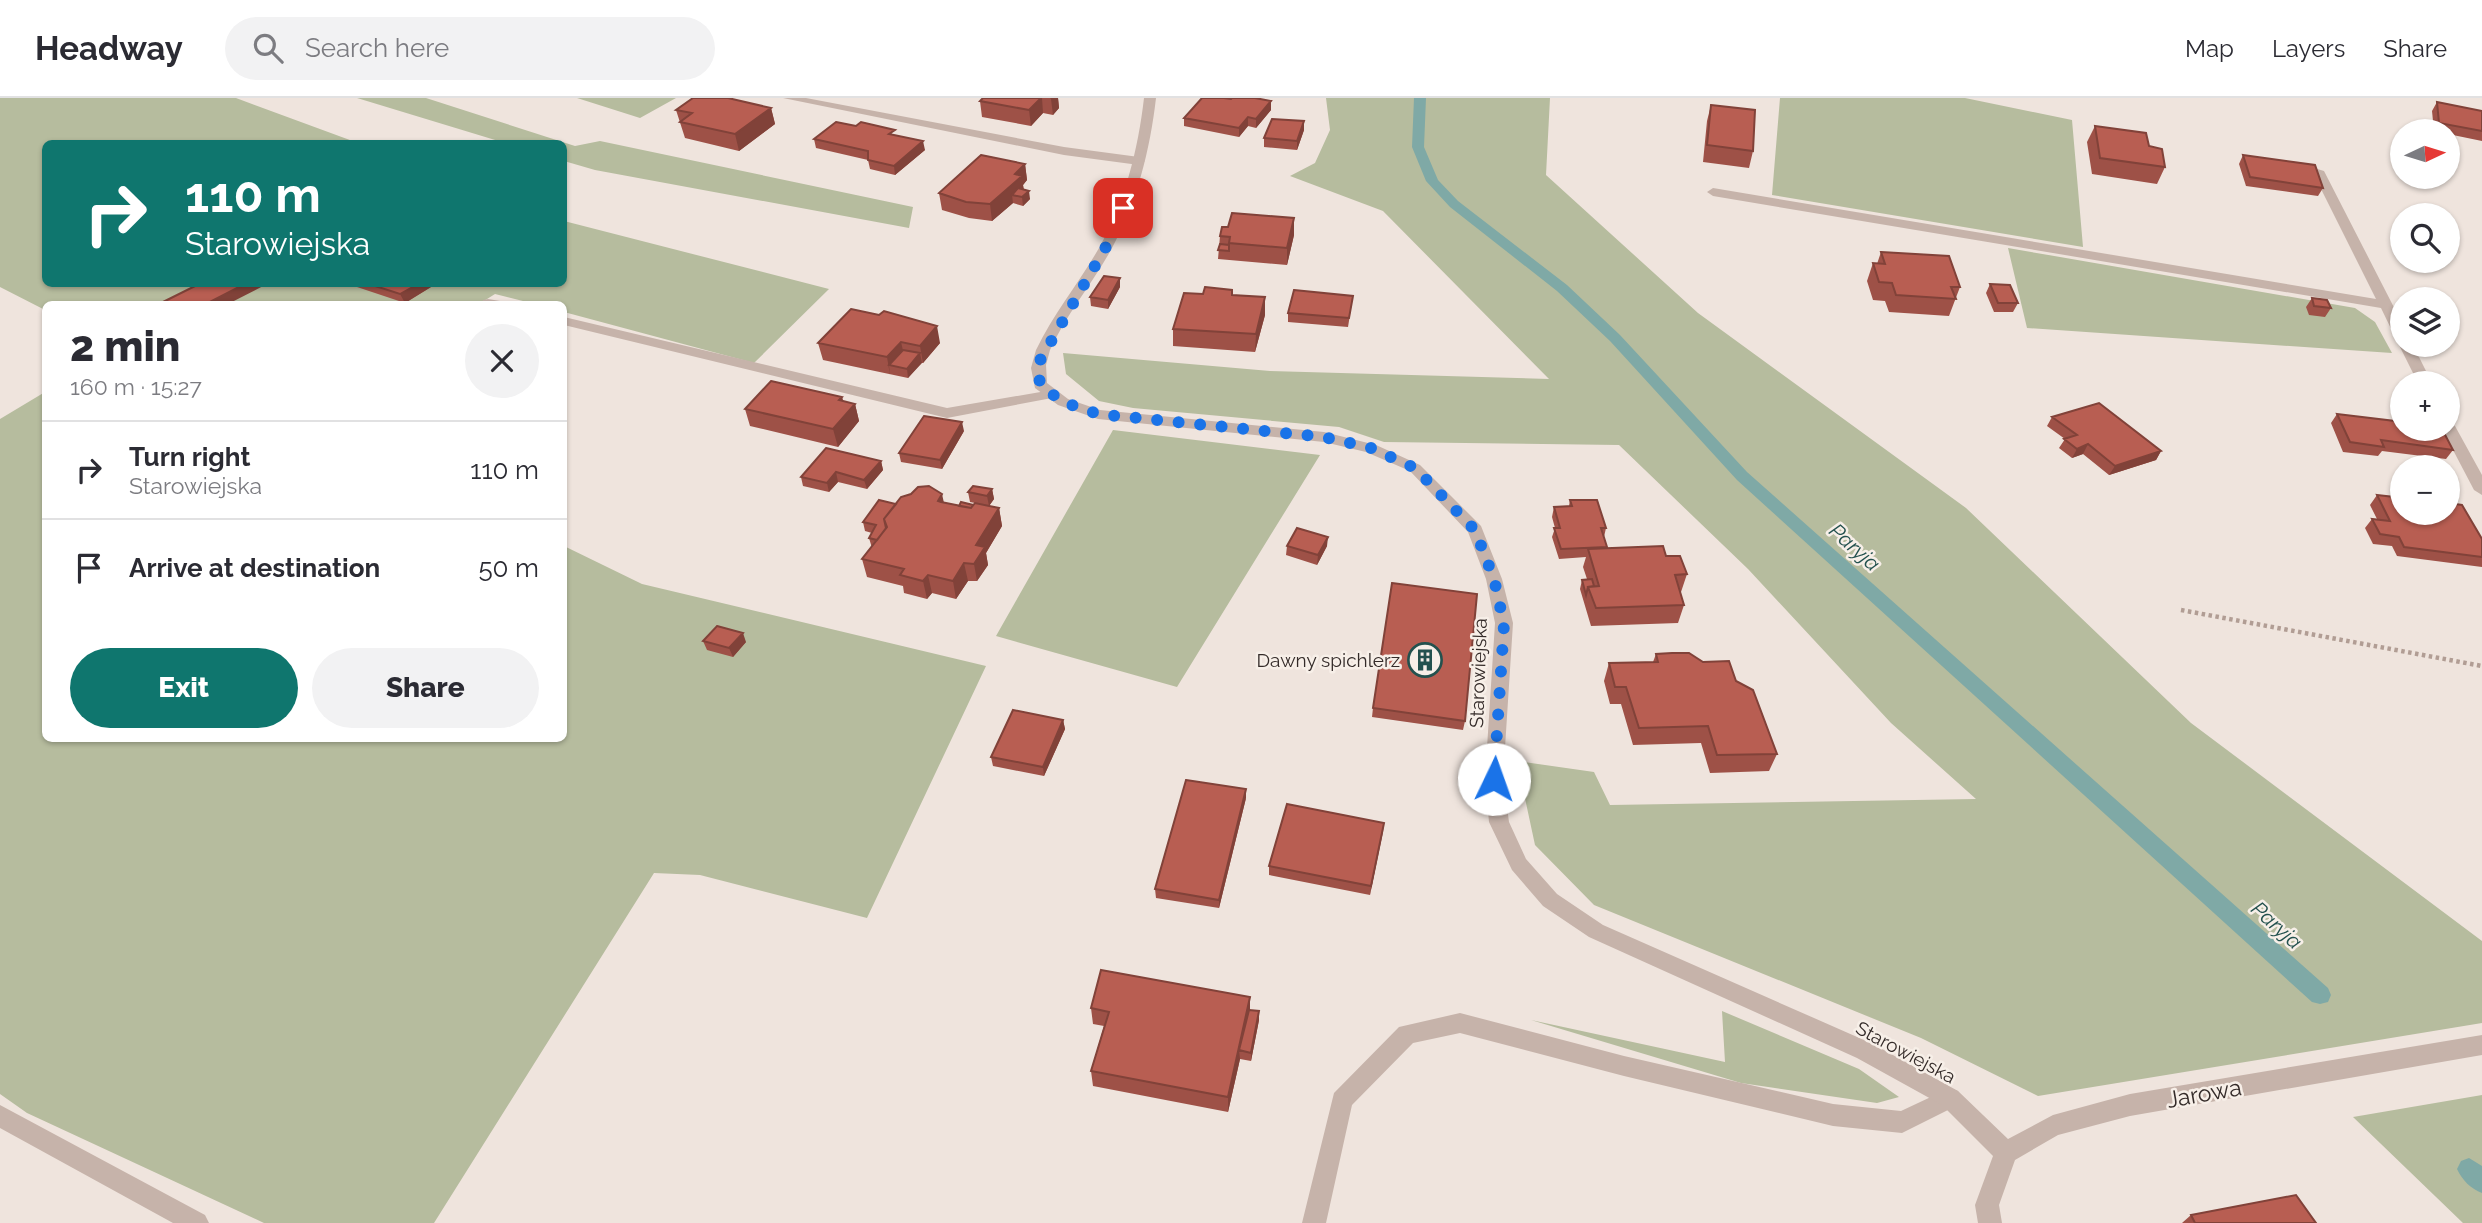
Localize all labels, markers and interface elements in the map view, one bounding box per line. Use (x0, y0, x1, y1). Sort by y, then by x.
search box (225, 17, 715, 80)
text: Headway (35, 29, 183, 68)
icon: search (249, 29, 287, 67)
text: Search here (305, 33, 449, 63)
text: Map (2185, 34, 2234, 63)
text: Layers (2272, 34, 2345, 63)
text: Share (2383, 34, 2447, 63)
north arrow (2390, 119, 2460, 189)
map controls (2390, 119, 2460, 525)
text: 110 m (185, 166, 321, 223)
icon: right (70, 168, 161, 259)
pin (1093, 178, 1153, 238)
icon: arrive (1104, 189, 1142, 227)
button: search (2390, 203, 2460, 273)
text: Starowiejska (185, 225, 370, 262)
button: layers (2390, 287, 2460, 357)
text: 2 min (70, 322, 180, 371)
button: close (465, 324, 539, 398)
button: + (2390, 371, 2460, 441)
text: 160 m · 15:27 (70, 373, 202, 400)
text: Turn right (129, 442, 250, 472)
icon: right (70, 451, 108, 489)
text: 110 m (470, 455, 539, 485)
button: − (2390, 455, 2460, 525)
text: Starowiejska (129, 472, 262, 499)
water label: Paryja (1824, 518, 1886, 576)
icon: arrive (70, 549, 108, 587)
text: Arrive at destination (129, 553, 380, 583)
text: 50 m (478, 553, 539, 583)
street label: Starowiejska (1465, 618, 1491, 728)
building icon: Dawny spichlerz (1406, 641, 1444, 679)
button: Exit (70, 648, 298, 728)
button: Share (312, 648, 539, 728)
place label: Dawny spichlerz (1257, 649, 1400, 671)
position arrow (1457, 742, 1531, 816)
water label: Paryja (2246, 896, 2308, 954)
street label: Starowiejska (1852, 1016, 1960, 1088)
street label: Jarowa (2165, 1073, 2243, 1113)

